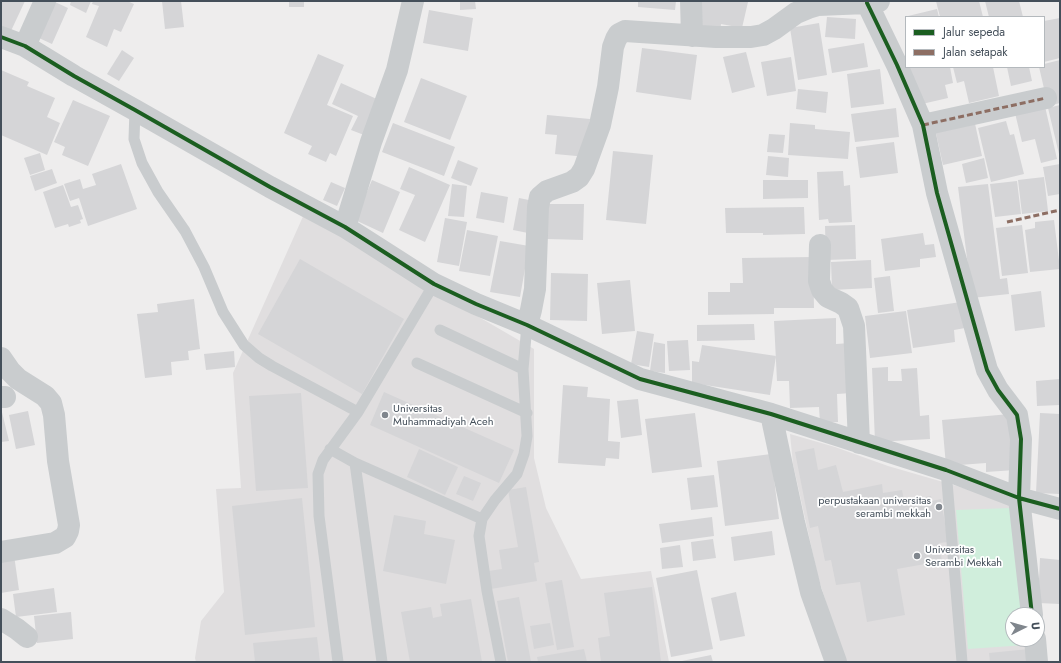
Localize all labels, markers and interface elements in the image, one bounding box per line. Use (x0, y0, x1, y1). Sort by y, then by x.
legend (905, 16, 1045, 68)
text: Jalur sepeda (943, 23, 1005, 41)
text: Jalan setapak (943, 43, 1008, 61)
place label: Universitas Muhammadiyah Aceh (393, 402, 493, 428)
marker: Universitas Muhammadiyah Aceh (380, 410, 390, 420)
place label: perpustakaan universitas serambi mekkah (818, 494, 931, 520)
marker: perpustakaan universitas serambi mekkah (934, 502, 944, 512)
place label: Universitas Serambi Mekkah (925, 543, 1002, 569)
marker: Universitas Serambi Mekkah (912, 551, 922, 561)
north arrow (1005, 607, 1045, 647)
text: U (1028, 621, 1044, 631)

